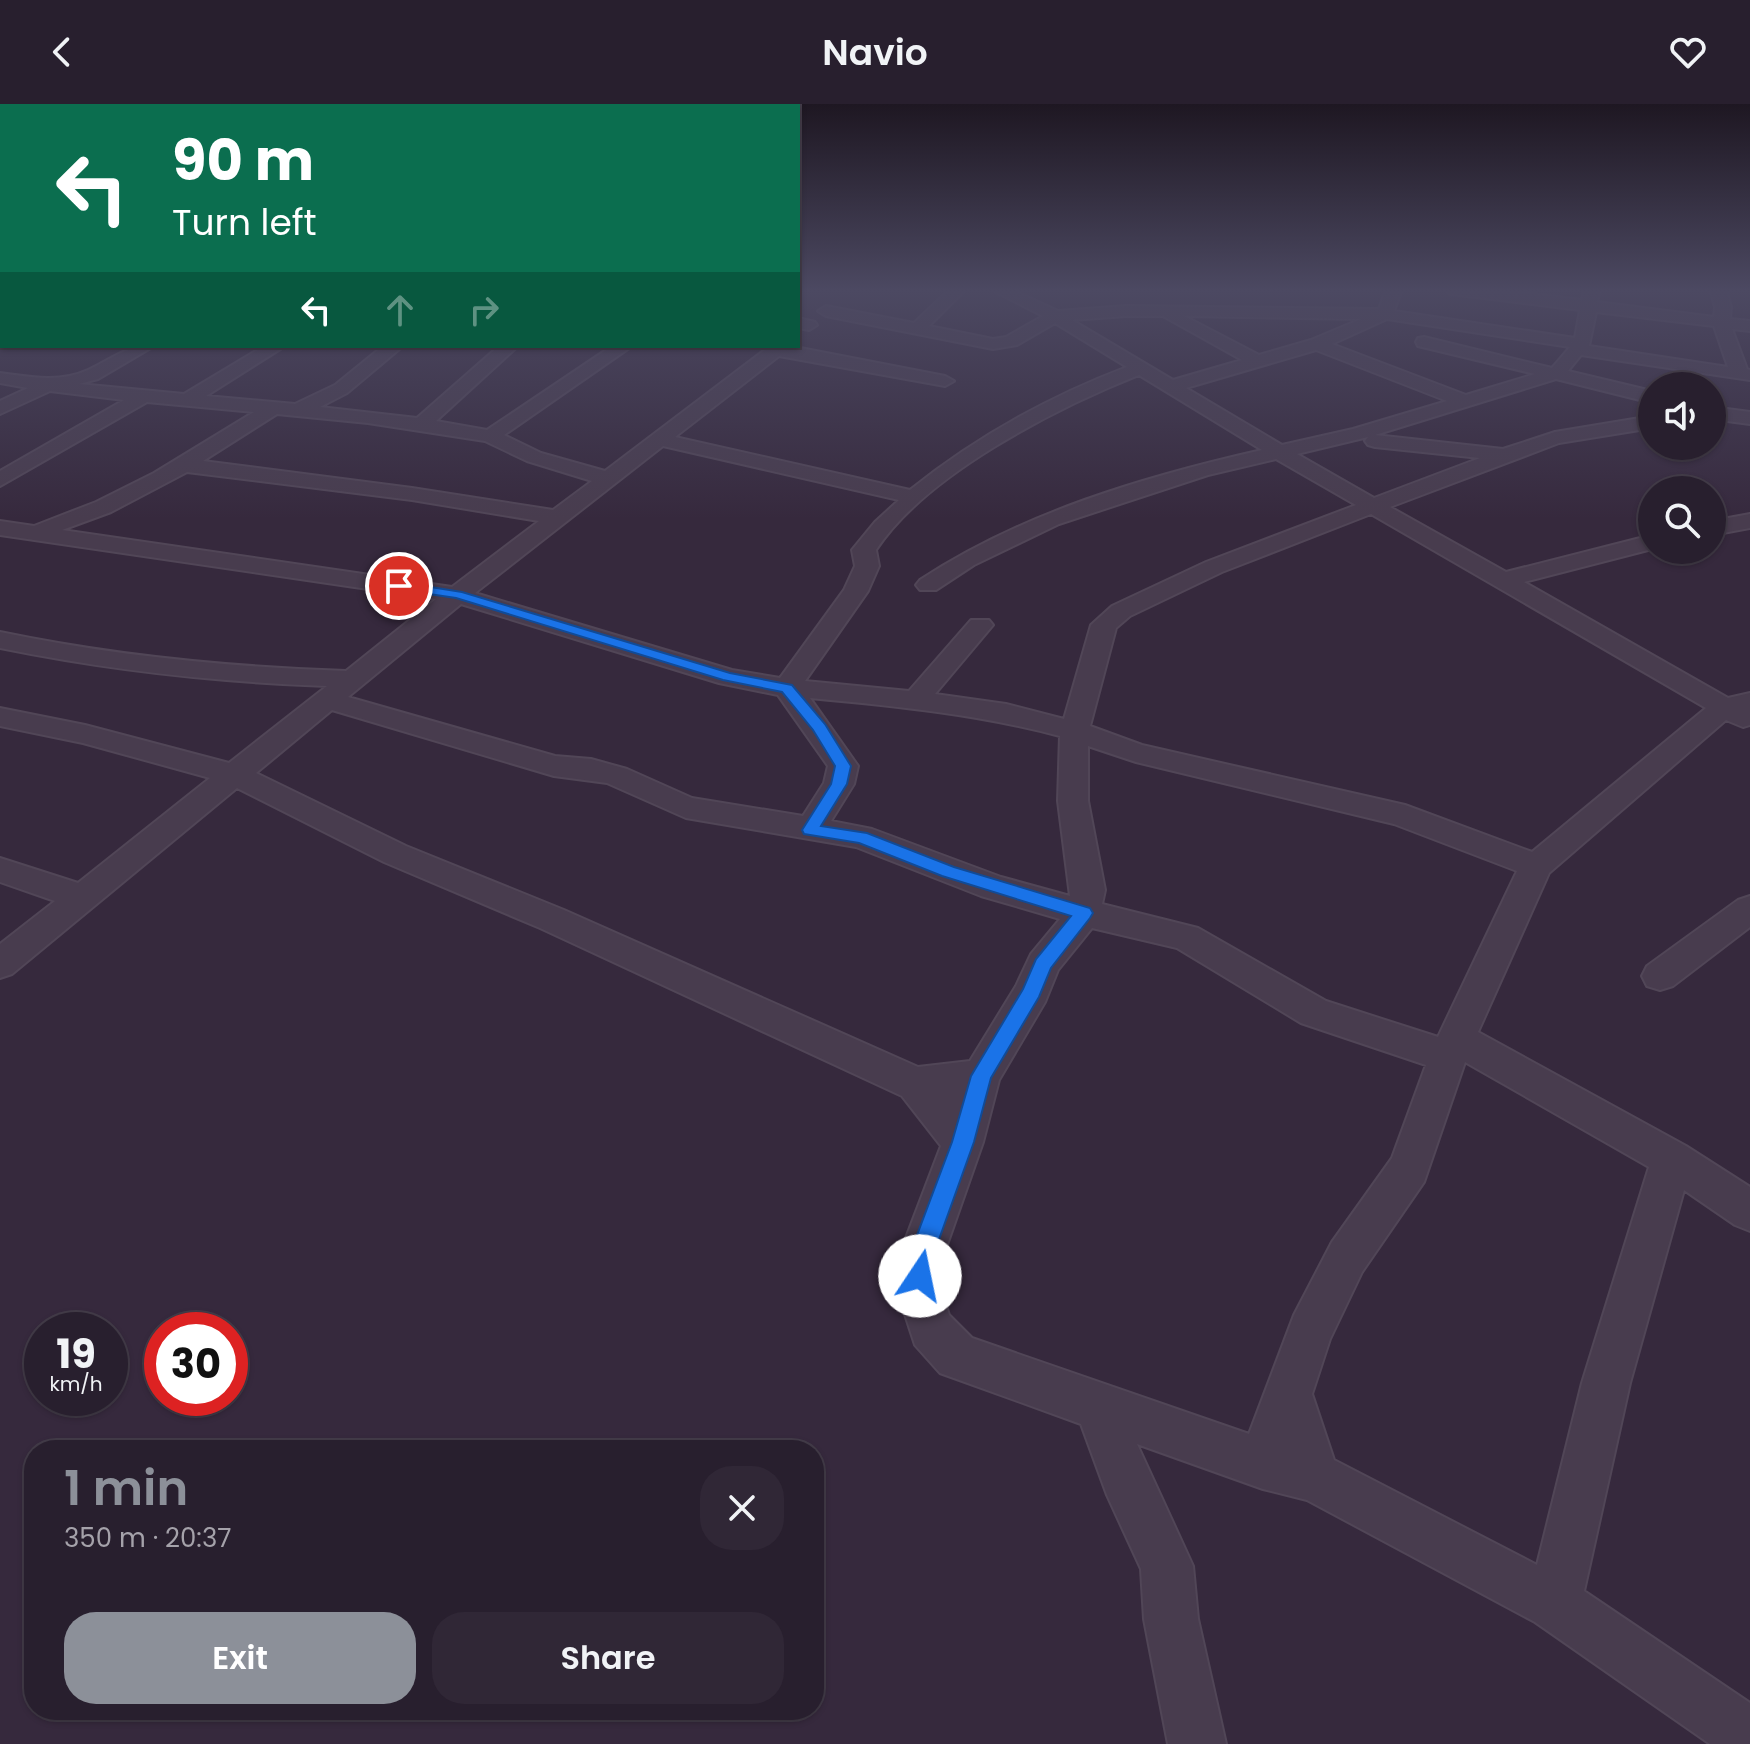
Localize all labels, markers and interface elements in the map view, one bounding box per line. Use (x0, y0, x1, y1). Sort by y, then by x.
text: Navio (822, 27, 928, 78)
icon: back (40, 30, 84, 74)
icon: heart (1666, 30, 1710, 74)
text: 90 m (172, 121, 314, 200)
icon: left (40, 136, 144, 240)
text: Turn left (172, 197, 317, 248)
icon: left (294, 288, 338, 332)
icon: ahead (378, 288, 422, 332)
icon: right (462, 288, 506, 332)
map controls (1638, 372, 1726, 564)
button: sound (1638, 372, 1726, 460)
button: search (1638, 476, 1726, 564)
pin (365, 552, 433, 620)
icon: arrive (377, 564, 421, 608)
position arrow (878, 1234, 962, 1318)
speed limit sign: 30 (144, 1312, 248, 1416)
text: 19 (56, 1326, 96, 1382)
text: km/h (49, 1370, 103, 1398)
text: 1 min (64, 1455, 188, 1522)
button: close (700, 1466, 784, 1550)
text: 350 m · 20:37 (64, 1520, 231, 1556)
button: Exit (64, 1612, 416, 1704)
button: Share (432, 1612, 784, 1704)

